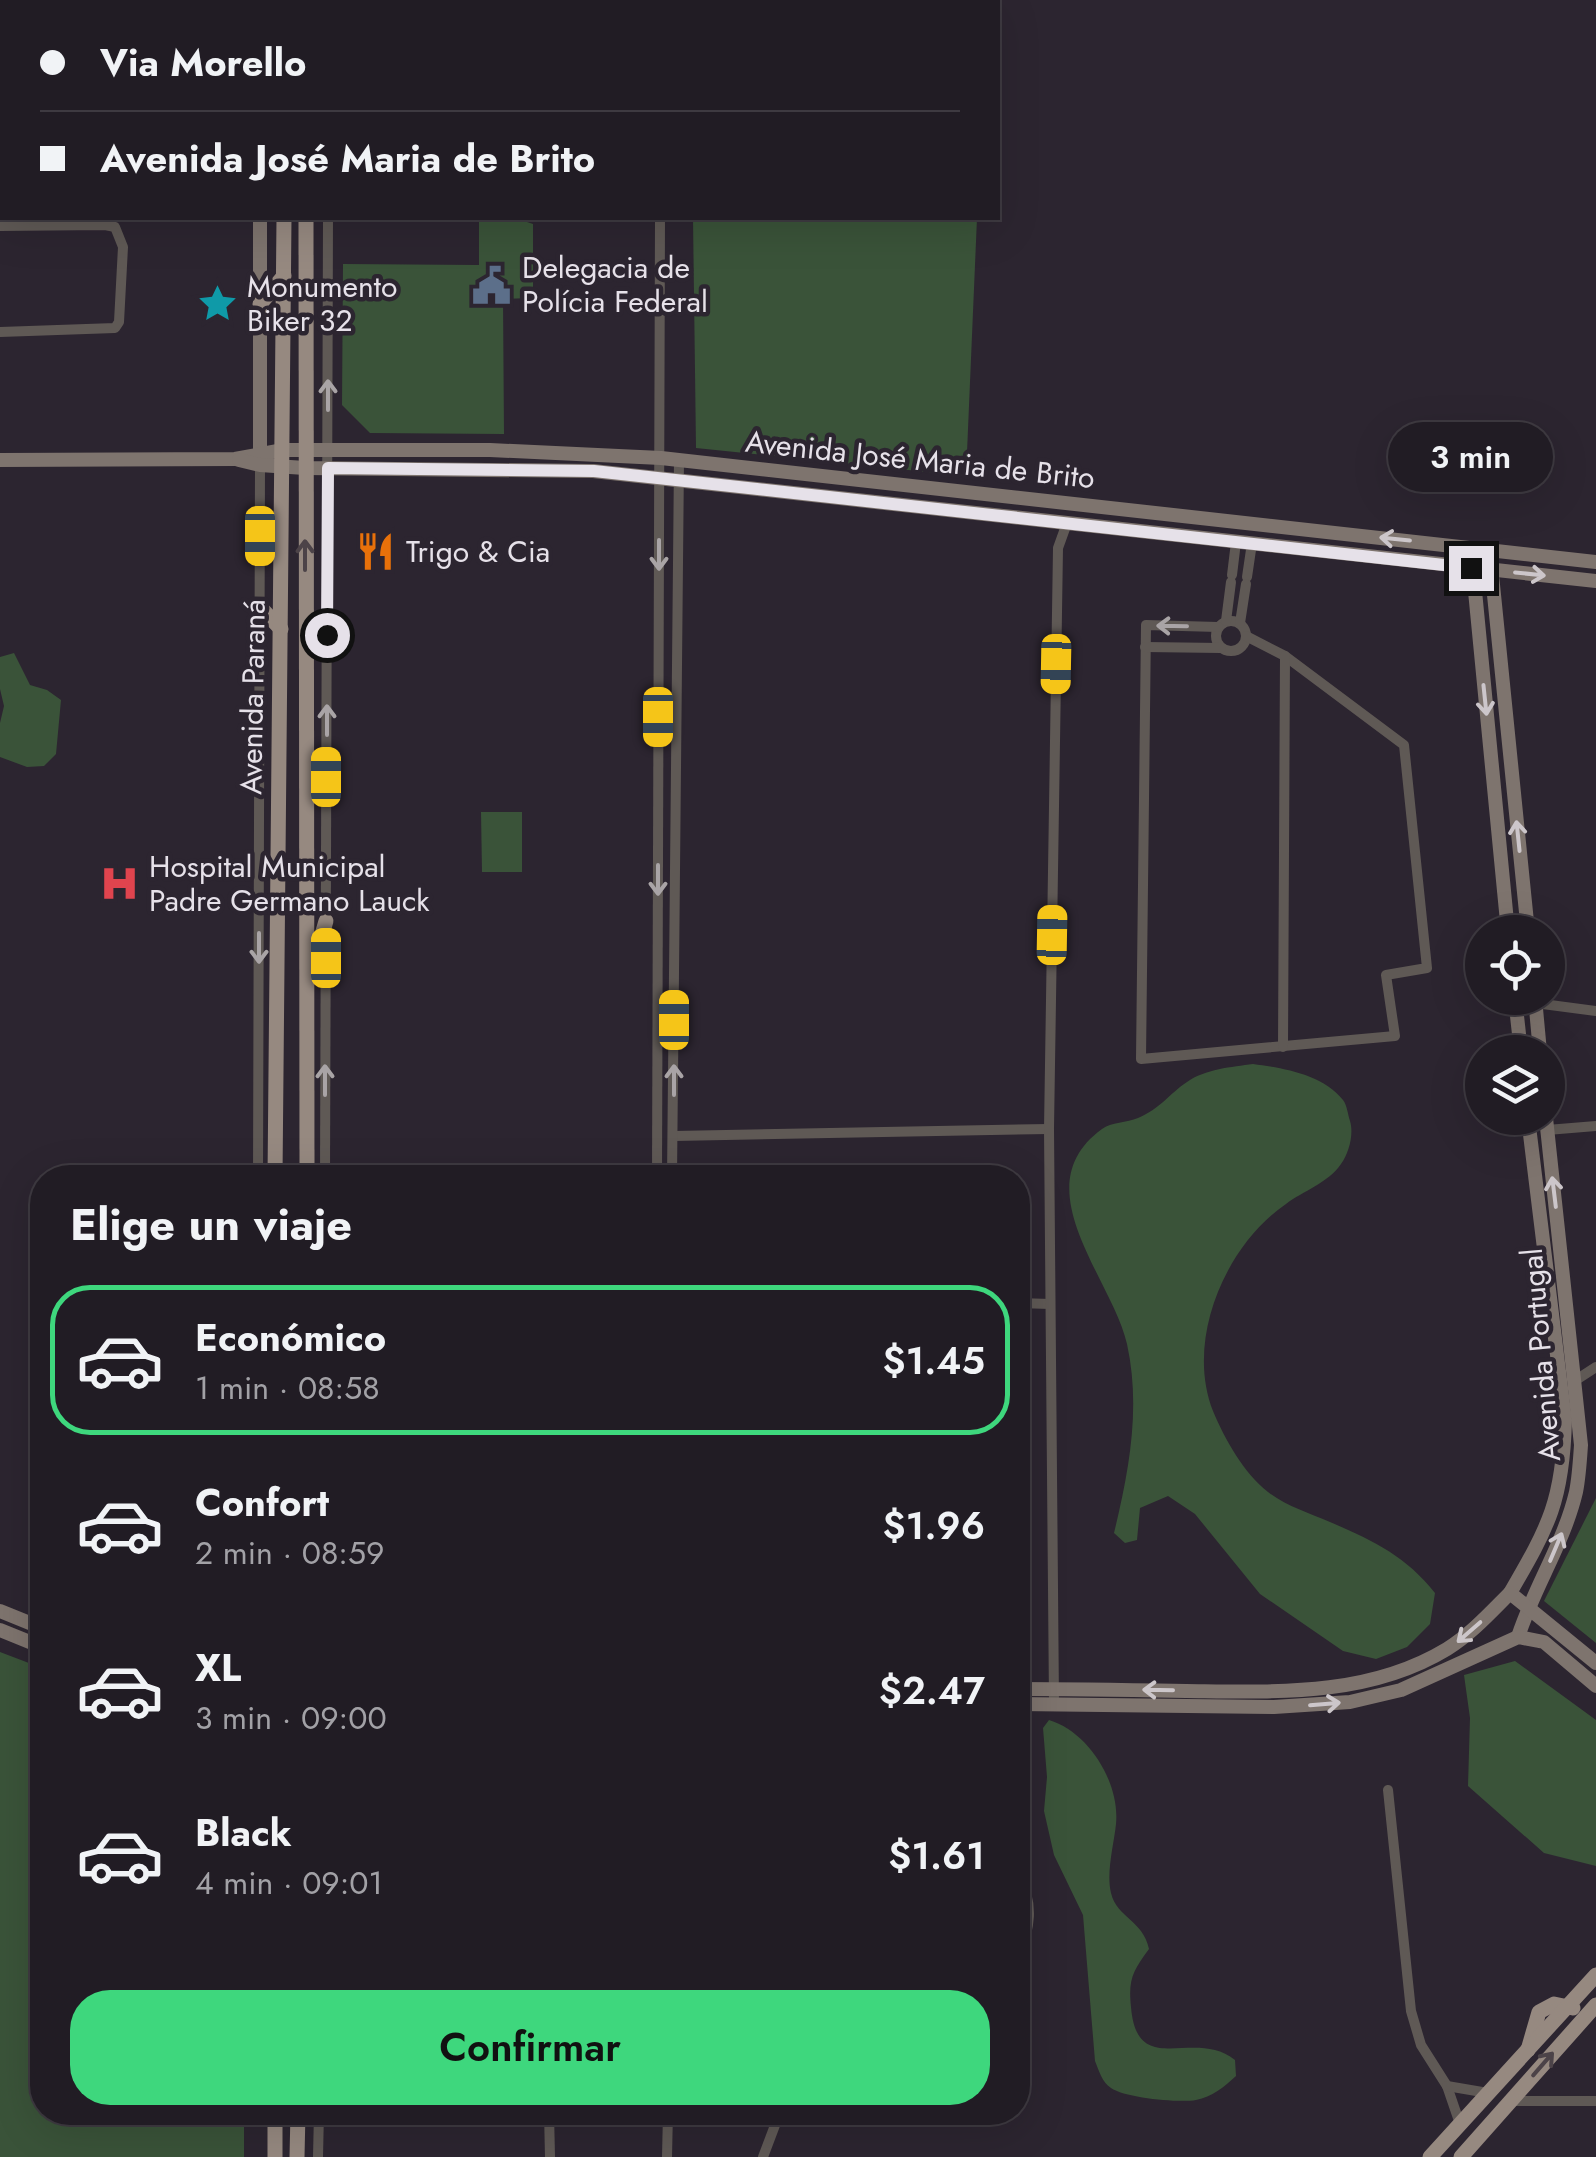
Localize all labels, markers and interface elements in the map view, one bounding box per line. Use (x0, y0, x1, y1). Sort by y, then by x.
text: Via Morello (100, 35, 306, 90)
text: Avenida José Maria de Brito (100, 131, 595, 186)
place label: Delegacia de Polícia Federal (522, 246, 708, 323)
public building icon: Delegacia de Polícia Federal (471, 264, 513, 306)
place label: Monumento Biker 32 (247, 265, 397, 342)
place icon: Monumento Biker 32 (196, 283, 238, 325)
one-way arrow (318, 380, 337, 412)
street label: Avenida José Maria de Brito (743, 420, 1097, 499)
callout: 3 min (1388, 423, 1554, 493)
text: 3 min (1430, 434, 1511, 480)
car (245, 506, 275, 566)
one-way arrow (1379, 529, 1411, 548)
place label: Trigo & Cia (406, 530, 550, 573)
restaurant icon: Trigo & Cia (355, 531, 397, 573)
one-way arrow (650, 538, 668, 571)
one-way arrow (296, 540, 314, 572)
route end (1449, 546, 1494, 591)
one-way arrow (1513, 565, 1546, 584)
street label: Avenida Paraná (229, 599, 276, 795)
route start (305, 613, 350, 658)
one-way arrow (1156, 616, 1188, 636)
car (1040, 634, 1072, 694)
one-way arrow (1475, 683, 1494, 715)
car (643, 687, 673, 747)
one-way arrow (318, 705, 336, 738)
car (311, 747, 341, 807)
one-way arrow (1508, 820, 1527, 852)
place label: Hospital Municipal Padre Germano Lauck (149, 845, 430, 922)
hospital icon: Hospital Municipal Padre Germano Lauck (98, 863, 140, 905)
one-way arrow (648, 864, 668, 896)
car (1036, 905, 1068, 965)
map controls (1465, 915, 1565, 1135)
button: locate (1465, 915, 1565, 1015)
car (311, 928, 341, 988)
one-way arrow (250, 930, 268, 963)
car (659, 990, 689, 1050)
button: layers (1465, 1035, 1565, 1135)
one-way arrow (316, 1065, 334, 1098)
one-way arrow (664, 1065, 684, 1098)
one-way arrow (1544, 1177, 1563, 1209)
text: Elige un viaje (70, 1192, 352, 1257)
street label: Avenida Portugal (1510, 1246, 1571, 1464)
text: Económico (195, 1310, 386, 1365)
icon: car (75, 1315, 165, 1405)
text: $1.45 (883, 1333, 985, 1388)
text: 1 min · 08:58 (195, 1365, 380, 1411)
text: Confort (195, 1475, 329, 1530)
icon: car (75, 1480, 165, 1570)
text: $1.96 (883, 1498, 985, 1553)
text: 2 min · 08:59 (195, 1530, 384, 1576)
one-way arrow (1548, 1532, 1566, 1563)
one-way arrow (1457, 1620, 1482, 1643)
text: XL (195, 1640, 241, 1695)
icon: car (75, 1645, 165, 1735)
text: $2.47 (879, 1663, 985, 1718)
one-way arrow (1142, 1680, 1174, 1700)
text: 3 min · 09:00 (195, 1695, 387, 1741)
one-way arrow (1308, 1695, 1340, 1714)
text: Black (195, 1805, 292, 1860)
icon: car (75, 1810, 165, 1900)
text: $1.61 (888, 1828, 985, 1883)
text: 4 min · 09:01 (195, 1860, 383, 1906)
button: Confirmar (70, 1990, 990, 2105)
one-way arrow (1532, 2052, 1555, 2077)

